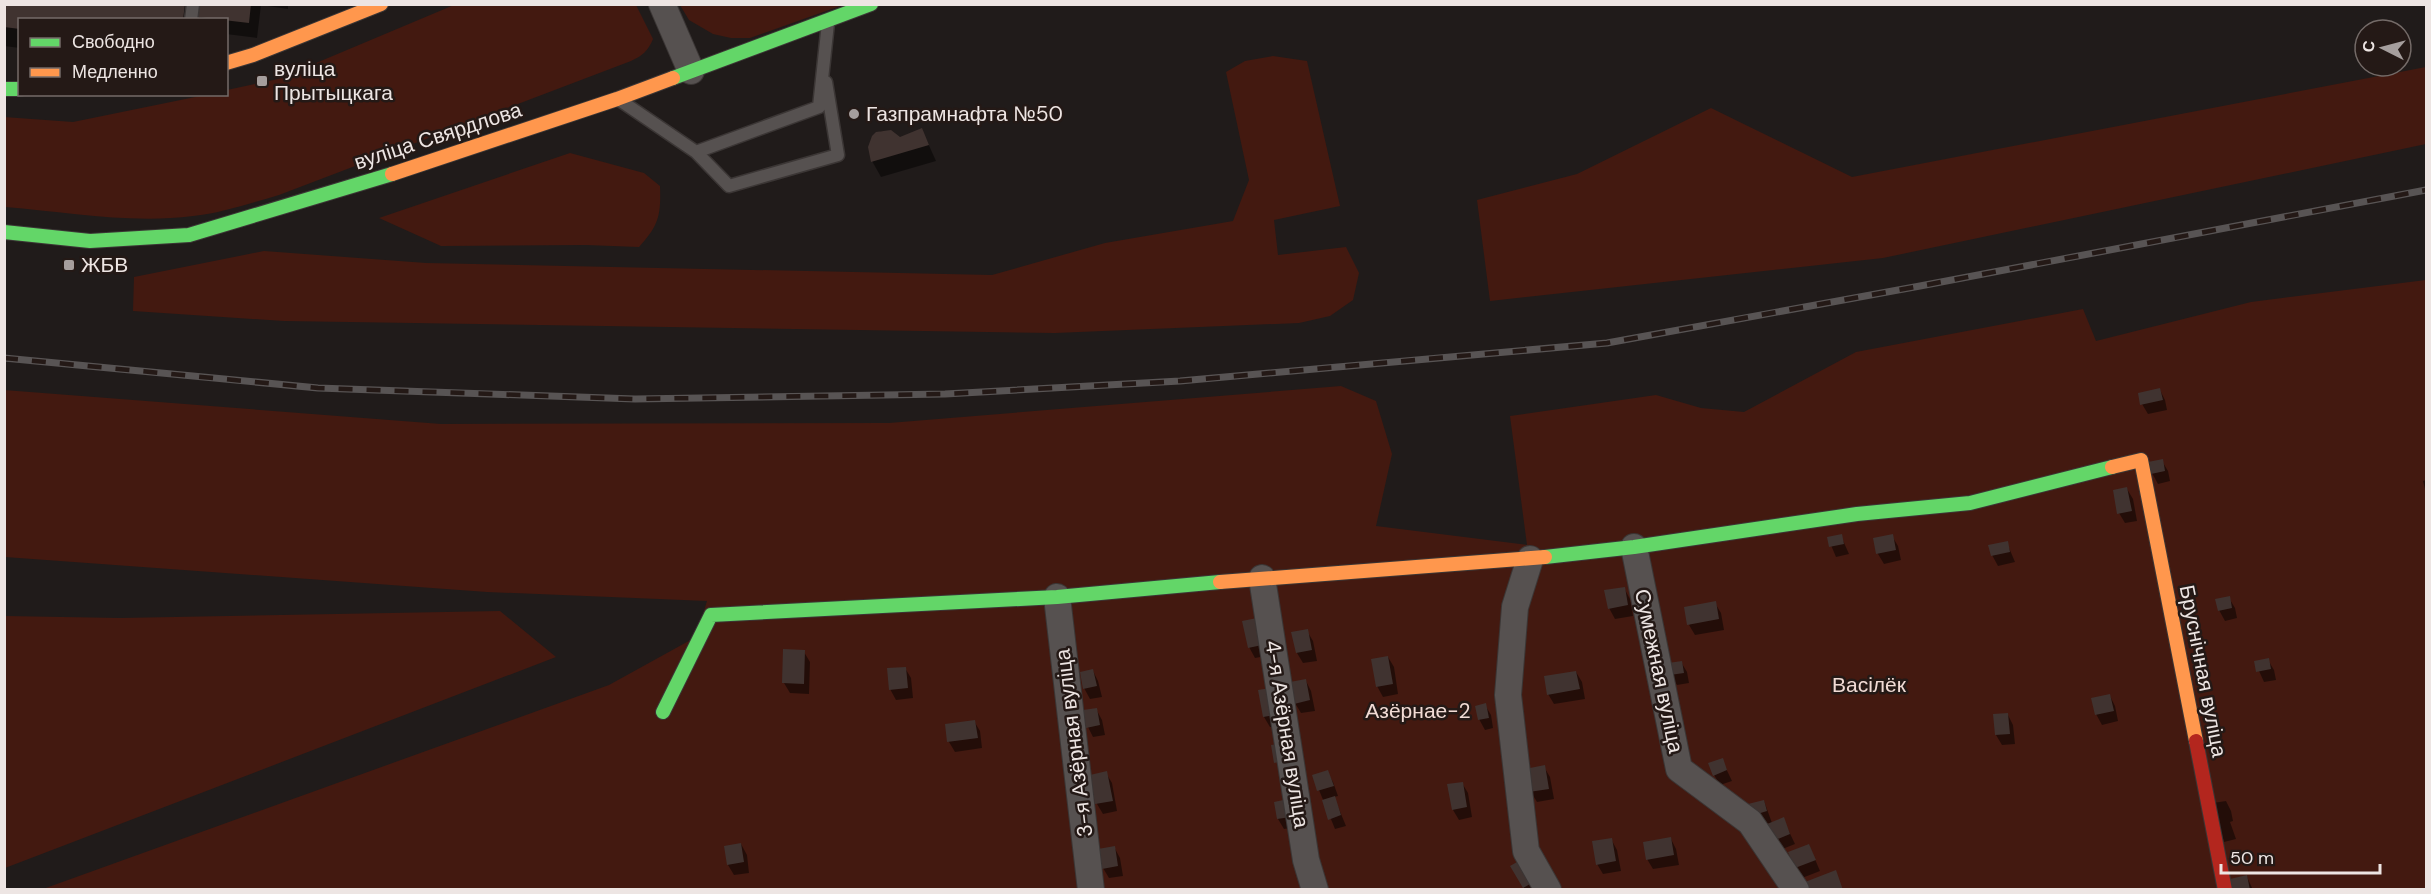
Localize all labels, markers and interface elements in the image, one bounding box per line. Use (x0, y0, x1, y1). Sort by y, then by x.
legend (18, 18, 228, 96)
north arrow (2353, 18, 2413, 78)
text: Свободно (72, 30, 155, 54)
text: С (2358, 39, 2380, 53)
place label: вуліца Прытыцкага (274, 55, 393, 107)
text: Медленно (72, 60, 158, 84)
marker: вуліца Прытыцкага (255, 74, 269, 88)
street label: вуліца Свярдлова (351, 96, 526, 176)
place label: Газпрамнафта №50 (866, 100, 1063, 128)
marker: Газпрамнафта №50 (847, 107, 861, 121)
place label: ЖБВ (81, 251, 128, 279)
marker: ЖБВ (62, 258, 76, 272)
street label: Бруснічная вуліца (2173, 583, 2233, 760)
street label: Сумежная вуліца (1628, 586, 1690, 756)
street label: 4-я Азёрная вуліца (1258, 638, 1316, 830)
street label: 3-я Азёрная вуліца (1049, 647, 1099, 839)
park label: Васілёк (1832, 671, 1907, 699)
park label: Азёрнае-2 (1365, 697, 1471, 725)
scale bar (2221, 837, 2380, 875)
text: 50 m (2230, 846, 2274, 870)

